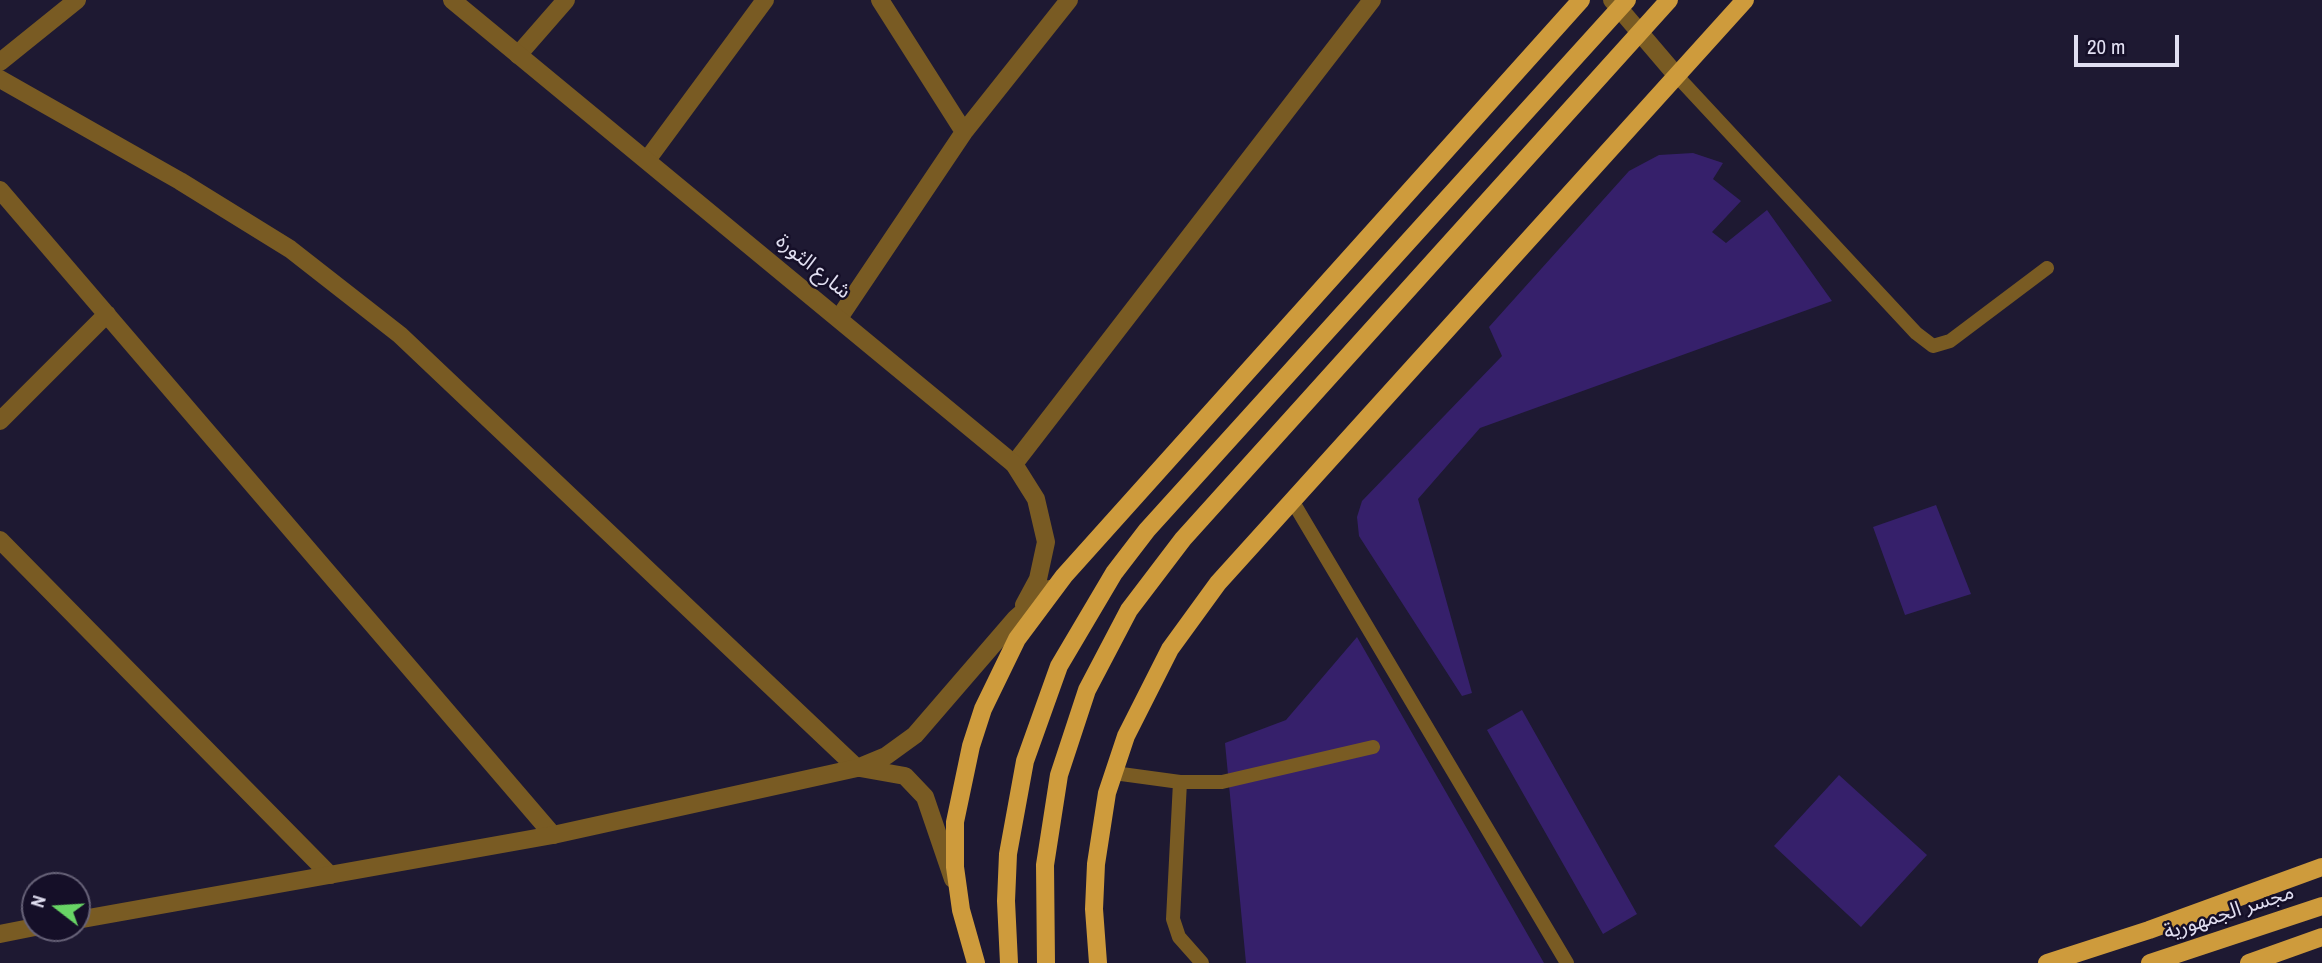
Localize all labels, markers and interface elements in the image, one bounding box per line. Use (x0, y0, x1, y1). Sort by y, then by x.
scale bar (2077, 21, 2182, 65)
text: 20 m (2087, 32, 2125, 61)
street label: شارع الثورة (770, 229, 856, 305)
north arrow (21, 872, 91, 942)
street label: مجسر الجمهورية (2161, 880, 2297, 946)
text: N (24, 892, 52, 911)

